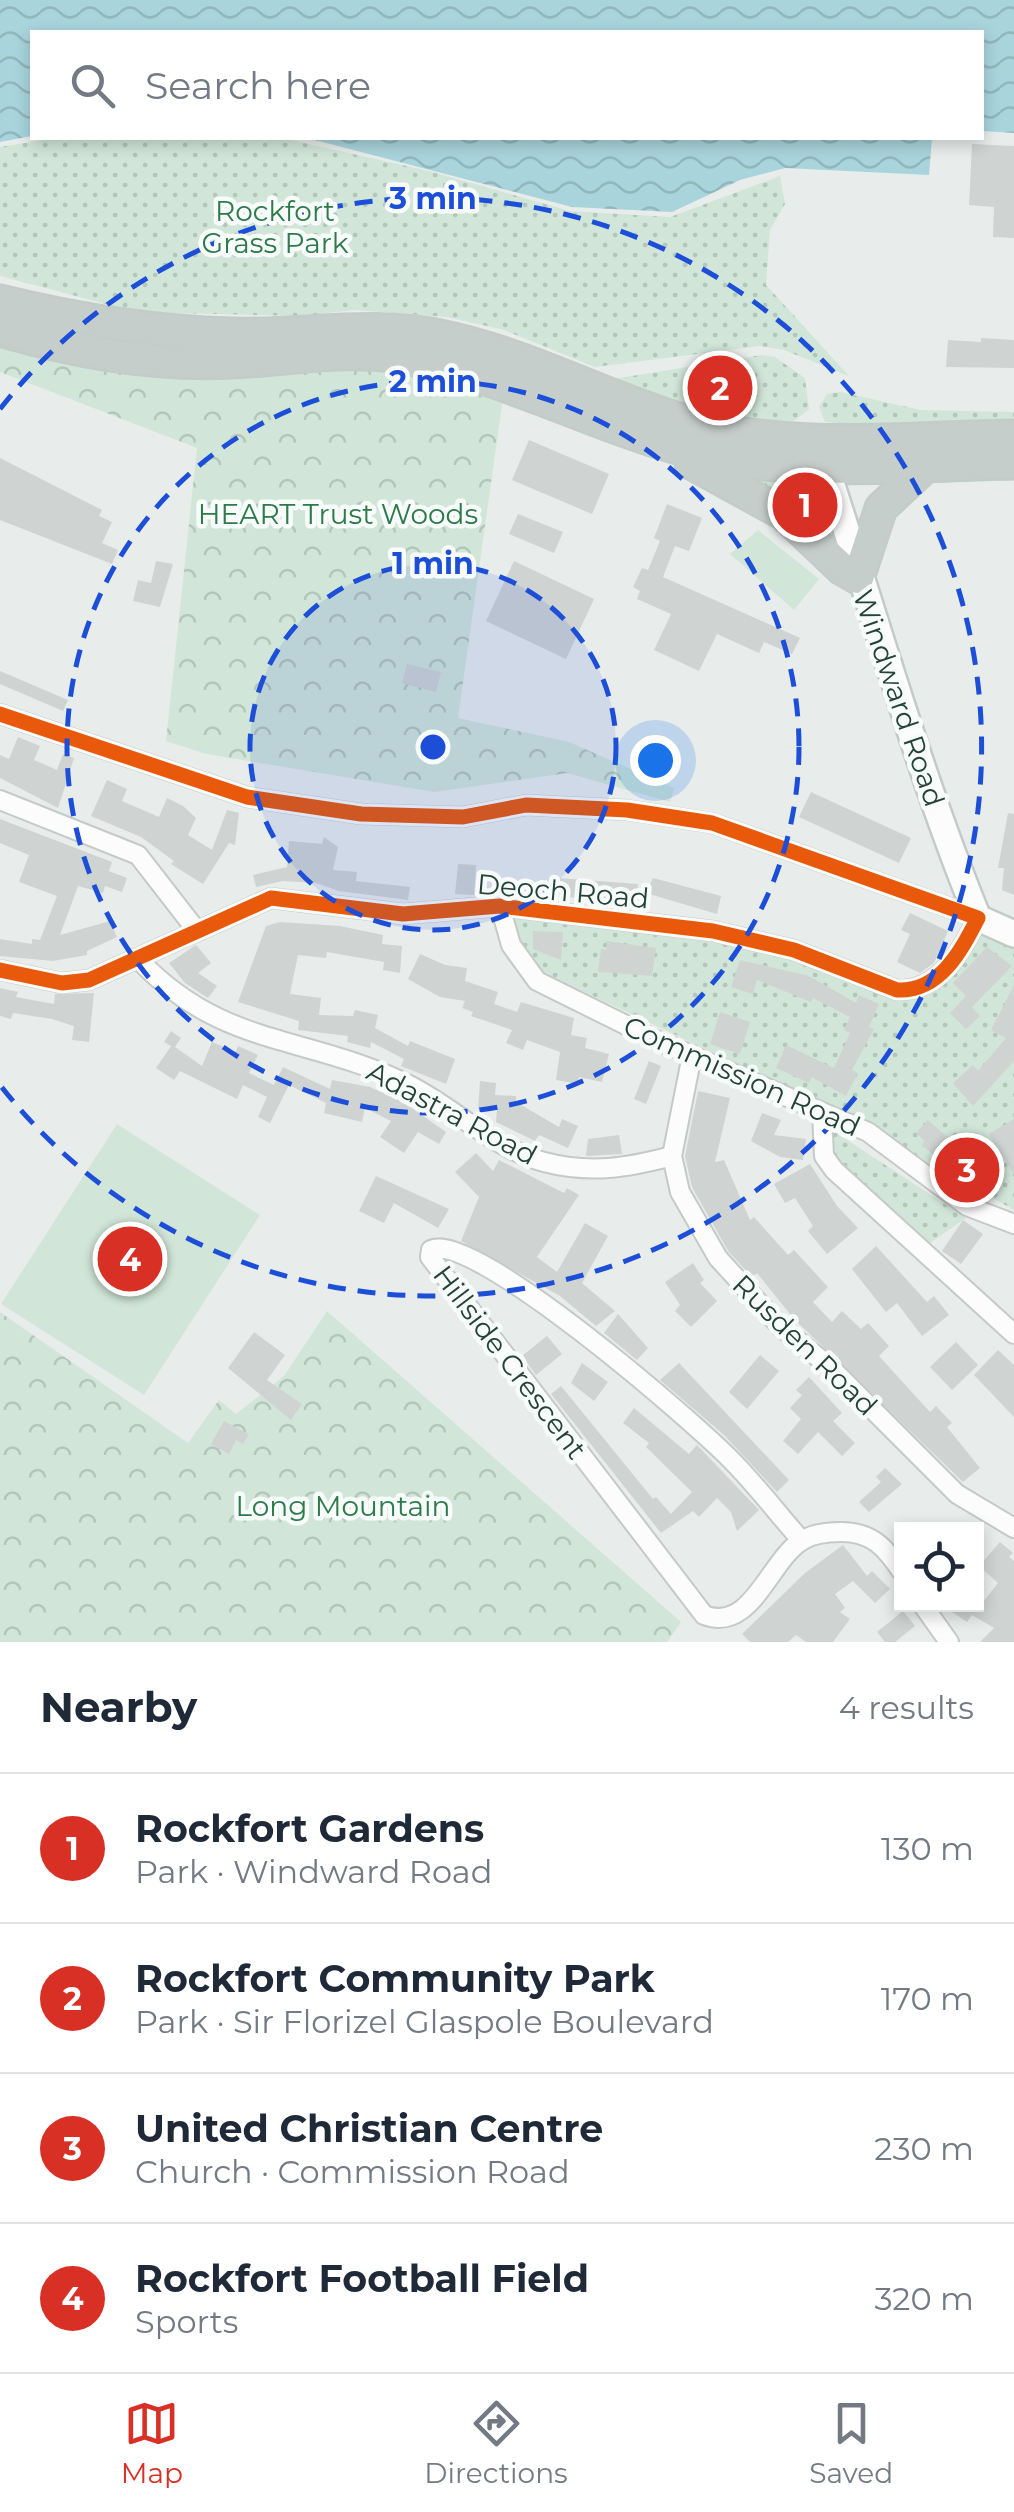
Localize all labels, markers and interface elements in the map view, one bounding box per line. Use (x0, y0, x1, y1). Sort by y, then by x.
search box (30, 30, 984, 140)
icon: search (65, 58, 120, 113)
text: Search here (145, 62, 371, 109)
text: 3 min (388, 180, 477, 217)
park label: Rockfort Grass Park (202, 194, 349, 260)
pin: 2 (688, 350, 752, 426)
text: 2 min (389, 363, 477, 400)
pin: 1 (772, 468, 838, 542)
park label: HEART Trust Woods (198, 497, 478, 531)
text: 1 min (392, 545, 474, 582)
street label: Windward Road (846, 585, 952, 811)
centre of rings (415, 729, 451, 765)
your location (630, 735, 681, 786)
street label: Deoch Road (476, 867, 650, 915)
street label: Commission Road (618, 1008, 866, 1144)
street label: Adastra Road (361, 1054, 543, 1172)
pin: 3 (934, 1132, 1000, 1208)
pin: 4 (98, 1222, 162, 1296)
street label: Hillside Crescent (426, 1258, 594, 1466)
street label: Rusden Road (726, 1267, 884, 1423)
park label: Long Mountain (235, 1489, 451, 1523)
map controls (894, 1522, 984, 1612)
button: locate (894, 1522, 984, 1612)
text: Nearby (40, 1681, 197, 1733)
text: 4 results (839, 1688, 974, 1727)
text: Rockfort Gardens (135, 1805, 484, 1852)
text: 1 (66, 1829, 79, 1868)
text: 130 m (881, 1829, 974, 1868)
text: Park · Windward Road (135, 1852, 492, 1891)
text: Rockfort Community Park (135, 1955, 655, 2002)
text: 2 (63, 1979, 82, 2018)
text: 170 m (881, 1979, 974, 2018)
text: Park · Sir Florizel Glaspole Boulevard (135, 2002, 714, 2041)
text: United Christian Centre (135, 2105, 603, 2152)
text: 3 (63, 2129, 82, 2168)
text: 230 m (874, 2129, 974, 2168)
text: Church · Commission Road (135, 2152, 570, 2191)
text: Rockfort Football Field (135, 2255, 589, 2302)
text: 4 (61, 2279, 84, 2318)
text: 320 m (874, 2279, 974, 2318)
text: Sports (135, 2302, 238, 2341)
tab: Map (121, 2396, 183, 2490)
tab: Directions (424, 2396, 568, 2490)
tab: Saved (809, 2396, 893, 2490)

